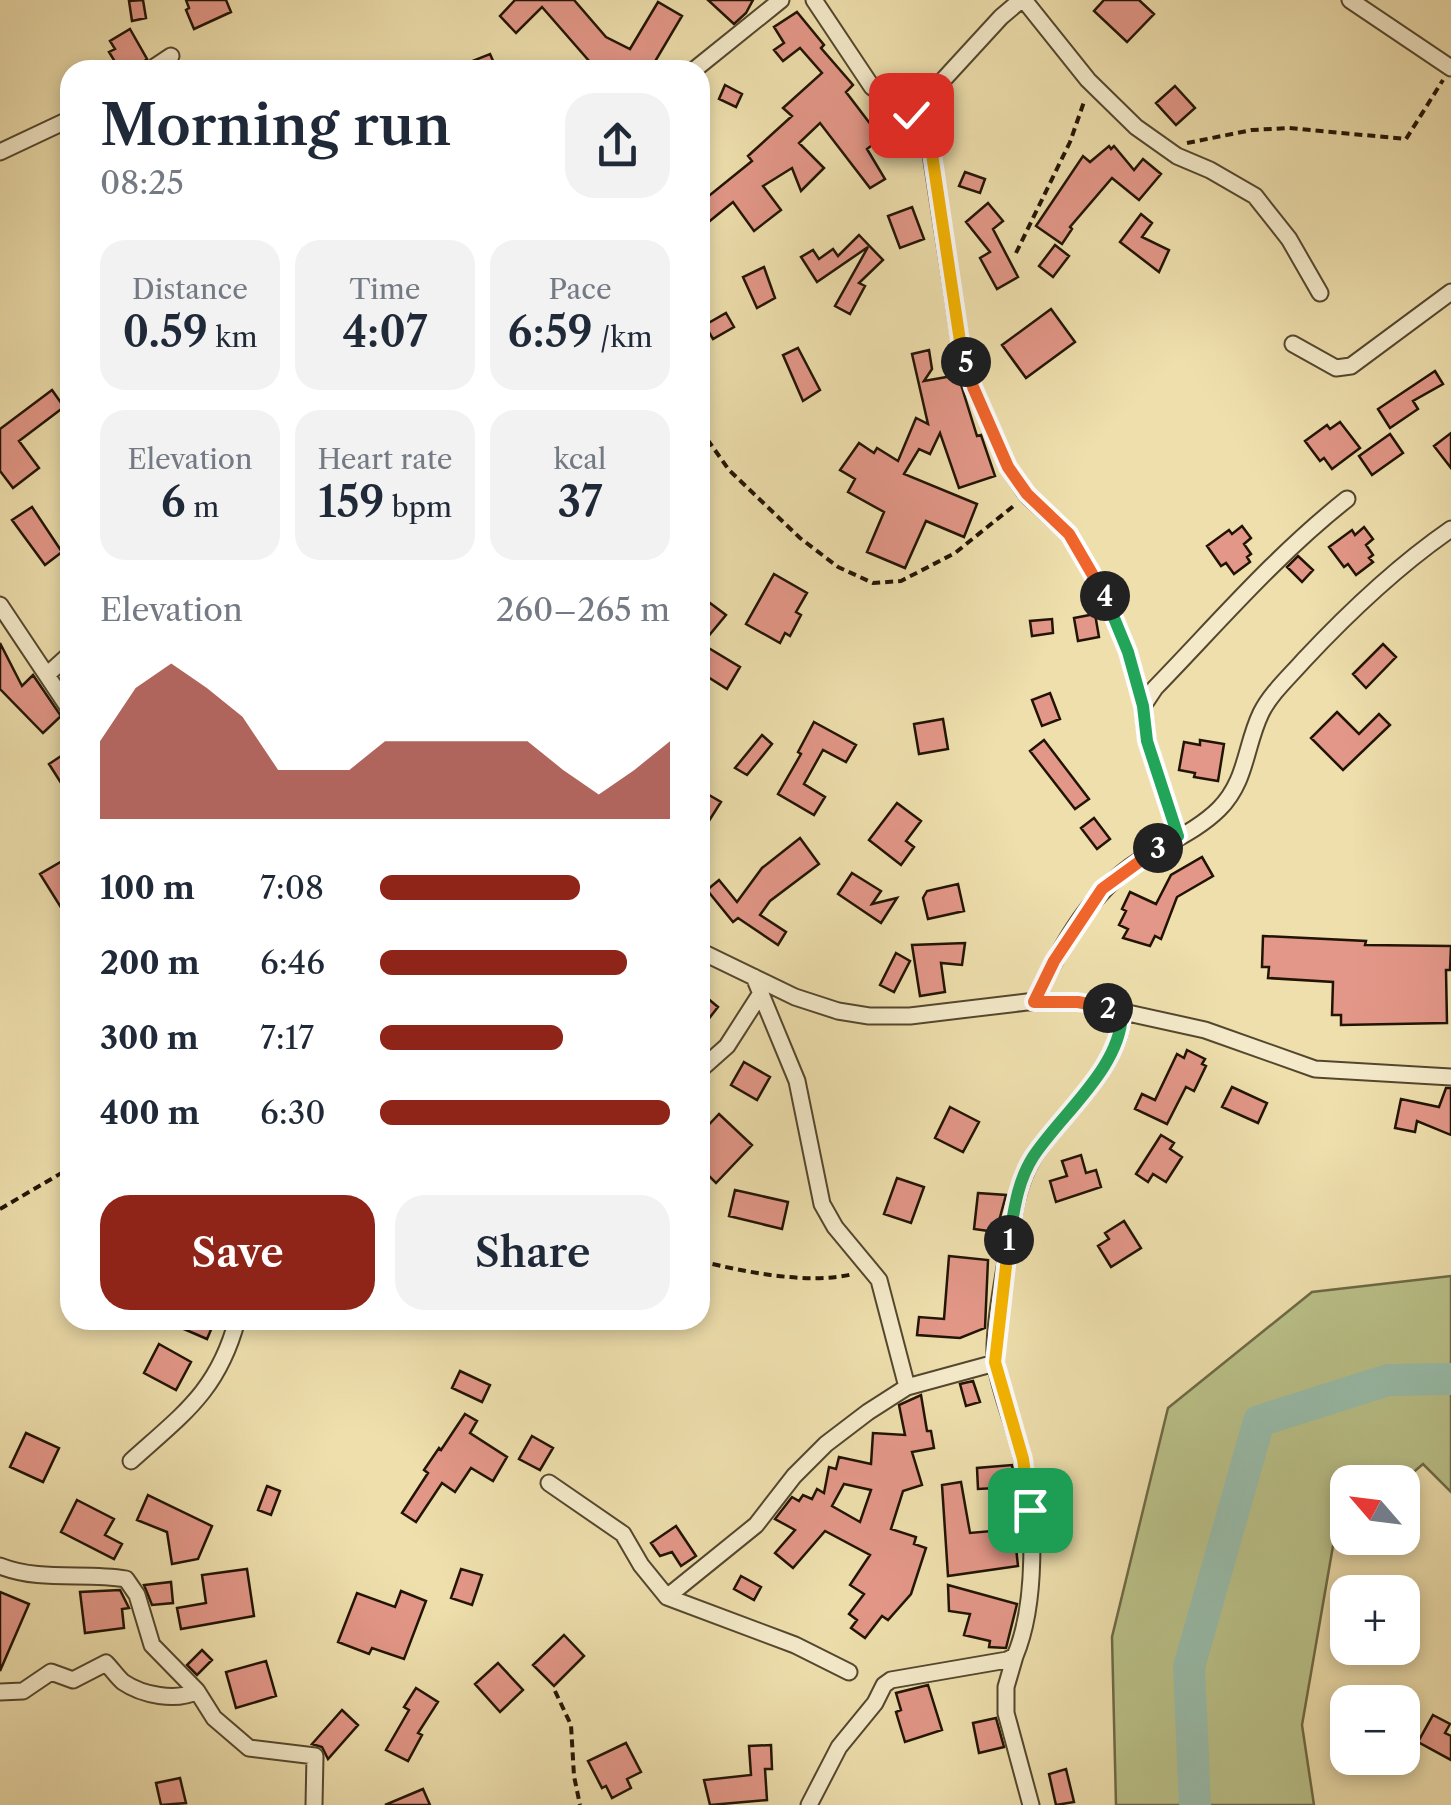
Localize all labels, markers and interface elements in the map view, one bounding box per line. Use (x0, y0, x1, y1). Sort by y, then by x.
pin (869, 73, 954, 158)
icon: check (884, 88, 939, 143)
text: Morning run (100, 92, 451, 159)
button: share (565, 93, 670, 198)
text: 08:25 (100, 163, 184, 202)
text: Distance (132, 272, 248, 306)
text: Time (350, 272, 420, 306)
text: Pace (548, 272, 612, 306)
text: 0.59 (122, 306, 208, 358)
text: 4:07 (342, 306, 428, 358)
text: 6:59 (508, 306, 593, 358)
text: km (208, 320, 258, 354)
text: /km (593, 320, 652, 354)
pin: 5 (941, 337, 991, 387)
text: 5 (958, 345, 974, 379)
text: Elevation (127, 442, 253, 476)
text: Heart rate (318, 442, 452, 476)
text: kcal (554, 442, 606, 476)
text: 6 (161, 476, 186, 528)
text: 159 (318, 476, 384, 528)
text: 37 (557, 476, 603, 528)
text: m (186, 490, 219, 524)
text: bpm (384, 490, 452, 524)
pin: 4 (1080, 571, 1130, 621)
text: 4 (1097, 579, 1113, 613)
text: Elevation (100, 590, 243, 629)
text: 260–265 m (496, 590, 670, 629)
pin: 3 (1133, 823, 1183, 873)
text: 3 (1150, 831, 1166, 865)
text: 100 m (100, 868, 195, 907)
text: 7:08 (260, 868, 324, 907)
text: 200 m (100, 943, 200, 982)
text: 6:46 (260, 943, 325, 982)
pin: 2 (1083, 983, 1133, 1033)
text: 2 (1100, 991, 1116, 1025)
text: 300 m (100, 1018, 199, 1057)
text: 7:17 (260, 1018, 314, 1057)
text: 400 m (100, 1093, 200, 1132)
text: 6:30 (260, 1093, 326, 1132)
button: Save (100, 1195, 375, 1310)
button: Share (395, 1195, 670, 1310)
pin: 1 (984, 1215, 1034, 1265)
text: 1 (1003, 1223, 1015, 1257)
north arrow (1330, 1465, 1420, 1555)
map controls (1330, 1465, 1420, 1775)
pin (988, 1468, 1073, 1553)
icon: arrive (1003, 1483, 1058, 1538)
button: + (1330, 1575, 1420, 1665)
button: − (1330, 1685, 1420, 1775)

